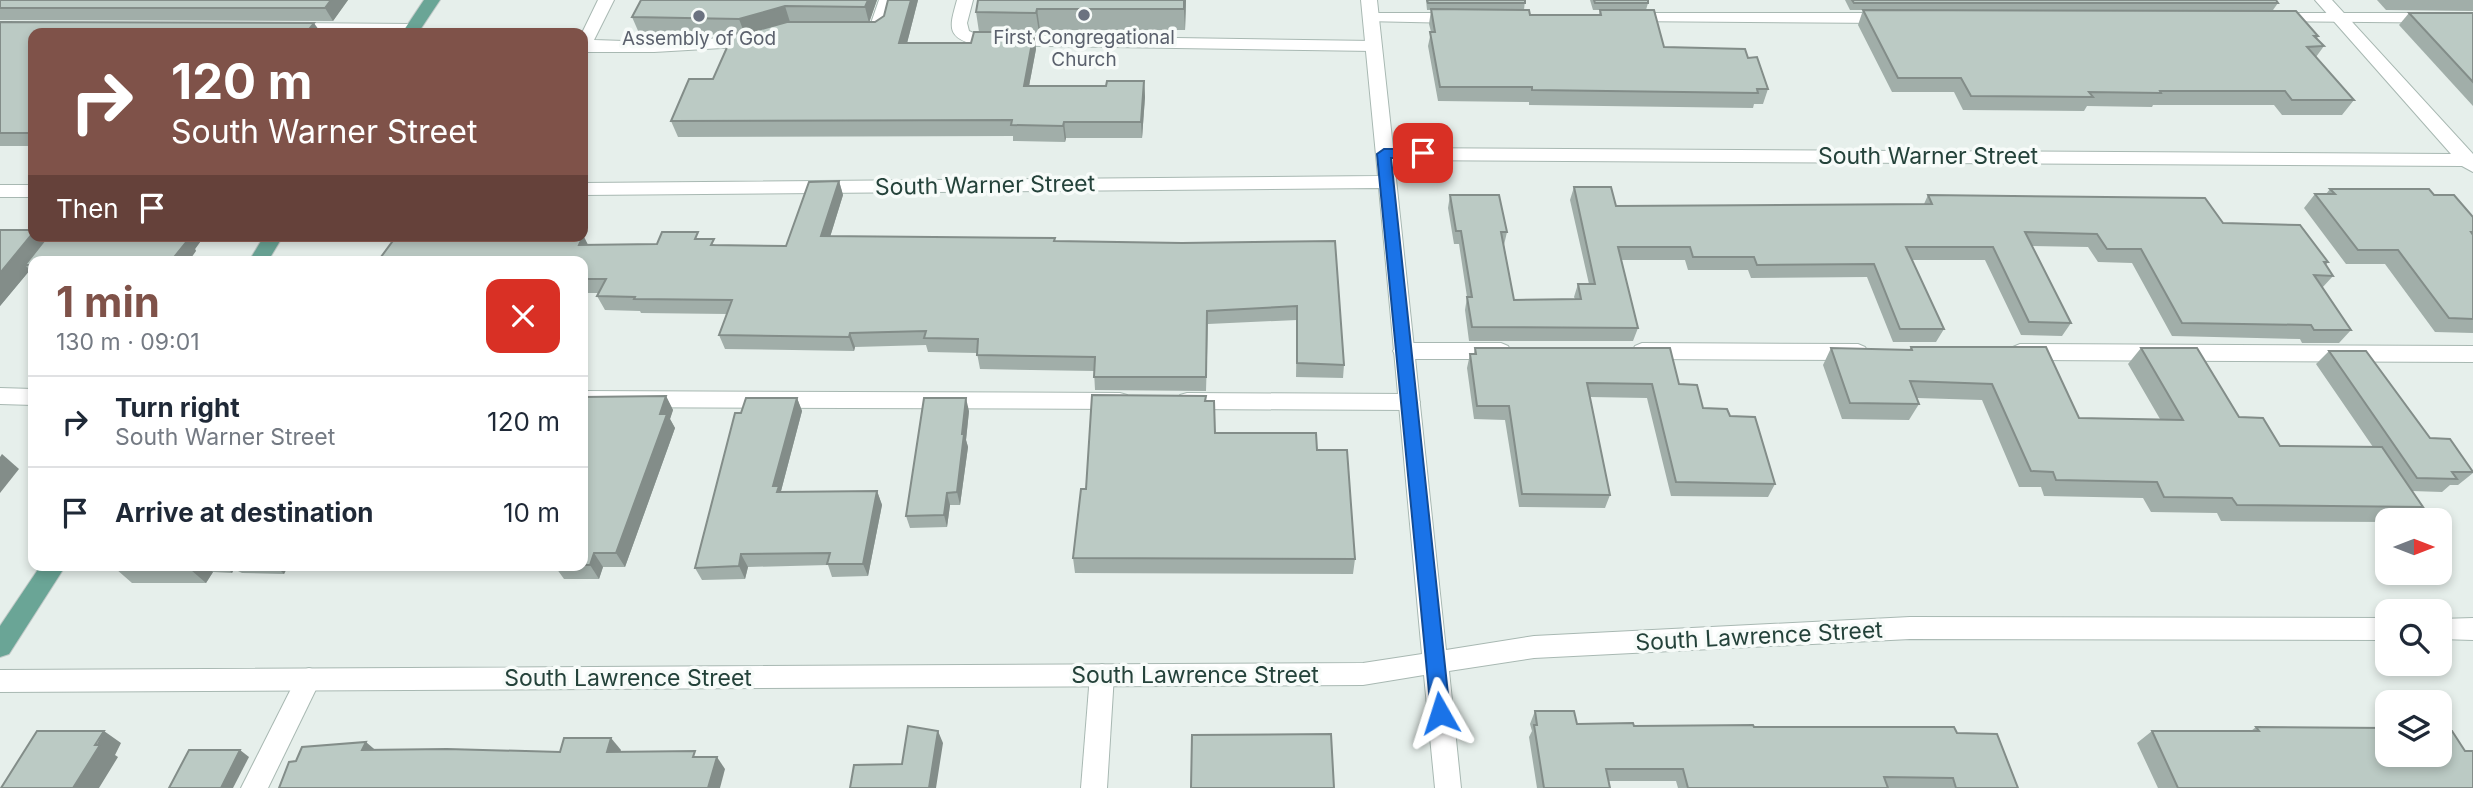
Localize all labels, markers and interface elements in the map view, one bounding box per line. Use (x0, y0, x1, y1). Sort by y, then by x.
marker: First Congregational Church (1076, 7, 1092, 23)
marker: Assembly of God (691, 8, 707, 24)
place label: First Congregational Church (993, 26, 1175, 71)
place label: Assembly of God (622, 27, 776, 50)
text: 120 m (171, 52, 312, 111)
icon: right (56, 56, 147, 147)
text: South Warner Street (171, 112, 477, 151)
pin (1393, 123, 1453, 183)
icon: arrive (1404, 134, 1442, 172)
street label: South Warner Street (1818, 142, 2039, 170)
street label: South Warner Street (875, 169, 1096, 201)
icon: arrive (133, 189, 171, 227)
text: Then (56, 193, 119, 224)
text: 1 min (56, 276, 160, 327)
button: close (486, 279, 560, 353)
text: 130 m · 09:01 (56, 328, 200, 356)
text: Turn right (115, 392, 240, 423)
icon: right (56, 403, 94, 441)
text: 120 m (487, 406, 560, 437)
text: South Warner Street (115, 423, 335, 451)
icon: arrive (56, 494, 94, 532)
text: Arrive at destination (115, 497, 374, 528)
text: 10 m (503, 497, 560, 528)
north arrow (2375, 508, 2452, 584)
map controls (2375, 508, 2452, 767)
button: search (2375, 599, 2452, 676)
street label: South Lawrence Street (1635, 616, 1884, 656)
street label: South Lawrence Street (1071, 661, 1319, 689)
street label: South Lawrence Street (504, 664, 752, 692)
position arrow (1403, 676, 1477, 750)
button: layers (2375, 690, 2452, 767)

